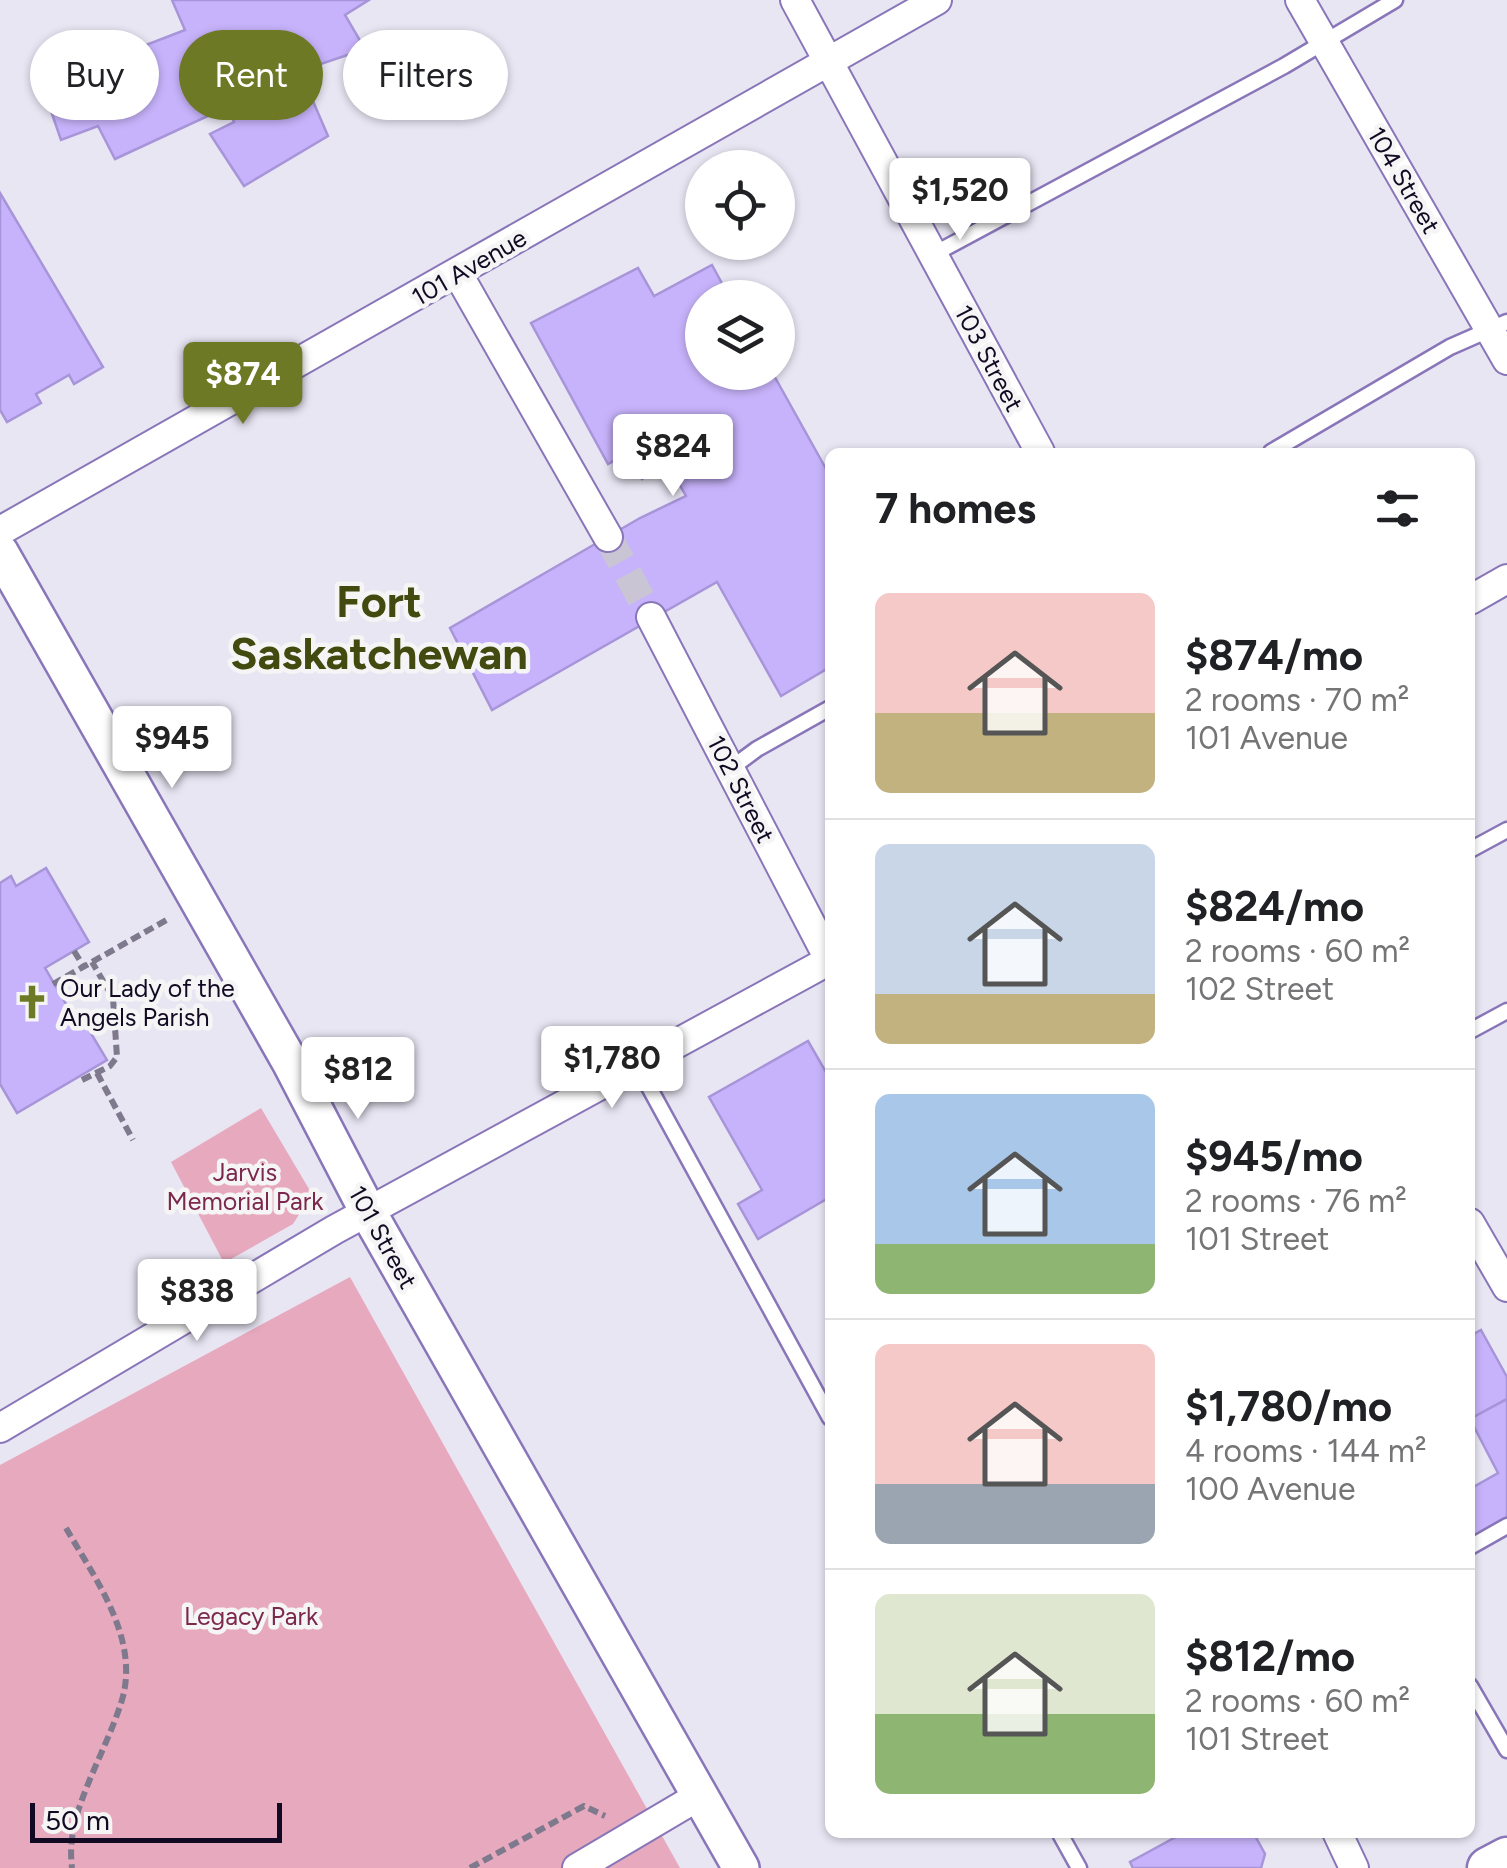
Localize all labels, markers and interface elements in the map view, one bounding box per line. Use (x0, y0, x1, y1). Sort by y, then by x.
chip: Buy (30, 30, 159, 120)
chip: Rent (179, 30, 323, 120)
chip: Filters (343, 30, 508, 120)
street label: 104 Street (1361, 121, 1447, 239)
map controls (685, 150, 795, 390)
button: locate (685, 150, 795, 260)
pin: $1,520 (879, 158, 1041, 243)
text: $1,520 (911, 171, 1009, 209)
street label: 101 Avenue (406, 222, 532, 312)
button: layers (685, 280, 795, 390)
street label: 103 Street (948, 300, 1030, 416)
pin: $874 (184, 342, 302, 427)
text: $874 (205, 355, 281, 393)
pin: $824 (614, 414, 732, 499)
text: $824 (635, 427, 711, 465)
icon: filters (1370, 481, 1425, 536)
text: 7 homes (875, 483, 1036, 534)
district label: Fort Saskatchewan (230, 574, 528, 680)
text: $874/mo (1185, 630, 1363, 681)
icon: home (955, 633, 1075, 753)
text: 2 rooms · 70 m² (1185, 681, 1409, 719)
pin: $945 (113, 706, 231, 791)
text: $945 (134, 719, 210, 757)
text: 101 Avenue (1185, 719, 1348, 757)
street label: 102 Street (701, 730, 781, 848)
text: $824/mo (1185, 881, 1364, 932)
icon: home (955, 884, 1075, 1004)
text: 2 rooms · 60 m² (1185, 932, 1410, 970)
text: 102 Street (1185, 970, 1334, 1008)
place label: Our Lady of the Angels Parish (60, 973, 235, 1032)
church icon: Our Lady of the Angels Parish (13, 983, 51, 1021)
pin: $1,780 (531, 1026, 693, 1111)
pin: $812 (299, 1037, 417, 1122)
text: $1,780 (563, 1039, 661, 1077)
text: $812 (323, 1050, 393, 1088)
text: $945/mo (1185, 1131, 1363, 1182)
icon: home (955, 1134, 1075, 1254)
park label: Jarvis Memorial Park (167, 1157, 324, 1216)
street label: 101 Street (343, 1180, 423, 1294)
text: 2 rooms · 76 m² (1185, 1182, 1407, 1220)
text: 101 Street (1185, 1220, 1329, 1258)
pin: $838 (138, 1259, 256, 1344)
text: $838 (160, 1272, 234, 1310)
text: $1,780/mo (1185, 1381, 1392, 1432)
icon: home (955, 1384, 1075, 1504)
text: 4 rooms · 144 m² (1185, 1432, 1426, 1470)
text: 100 Avenue (1185, 1470, 1355, 1508)
park label: Legacy Park (184, 1601, 319, 1631)
text: $812/mo (1185, 1631, 1355, 1682)
icon: home (955, 1634, 1075, 1754)
text: 2 rooms · 60 m² (1185, 1682, 1410, 1720)
text: 101 Street (1185, 1720, 1329, 1758)
scale bar (30, 1798, 282, 1842)
text: 50 m (45, 1803, 110, 1837)

